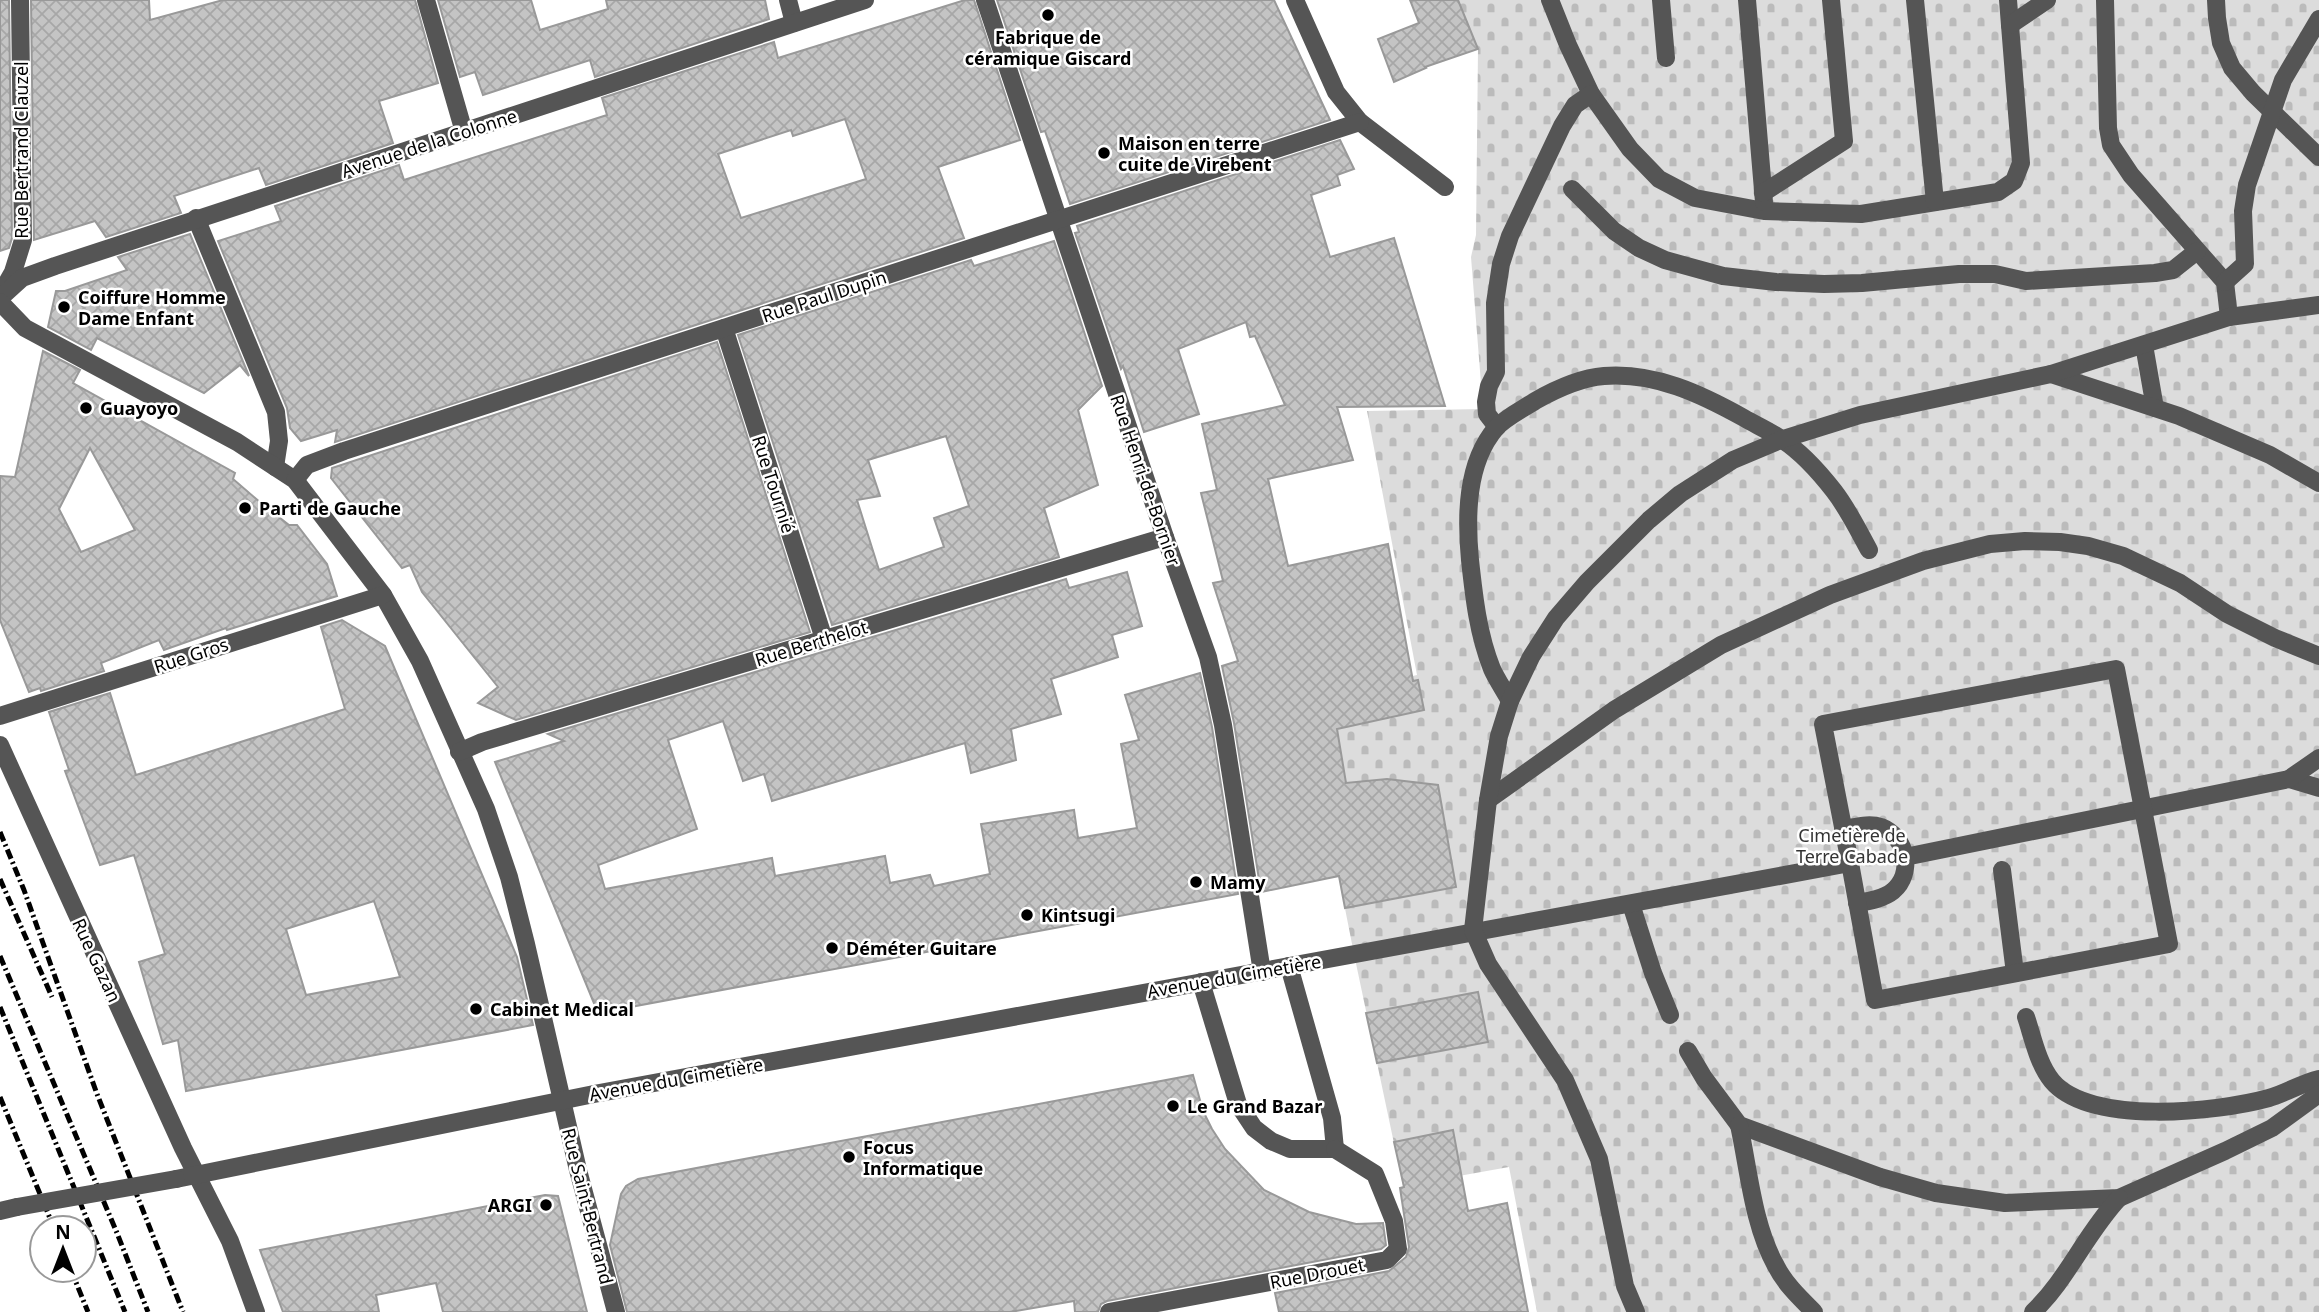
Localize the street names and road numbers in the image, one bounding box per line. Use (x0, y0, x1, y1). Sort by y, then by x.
street label: Rue Bertrand Clauzel (9, 61, 33, 239)
street label: Avenue de la Colonne (338, 103, 520, 183)
street label: Rue Paul Dupin (759, 265, 889, 327)
street label: Rue Henri-de-Bornier (1105, 391, 1187, 570)
street label: Rue Tournié (747, 432, 801, 536)
street label: Rue Berthelot (752, 614, 871, 671)
street label: Rue Gros (151, 632, 231, 678)
street label: Rue Gazan (67, 914, 127, 1006)
street label: Avenue du Cimetière (1145, 949, 1323, 1003)
street label: Avenue du Cimetière (587, 1052, 765, 1106)
street label: Rue Saint-Bertrand (557, 1125, 619, 1287)
street label: Rue Drouet (1268, 1252, 1367, 1294)

